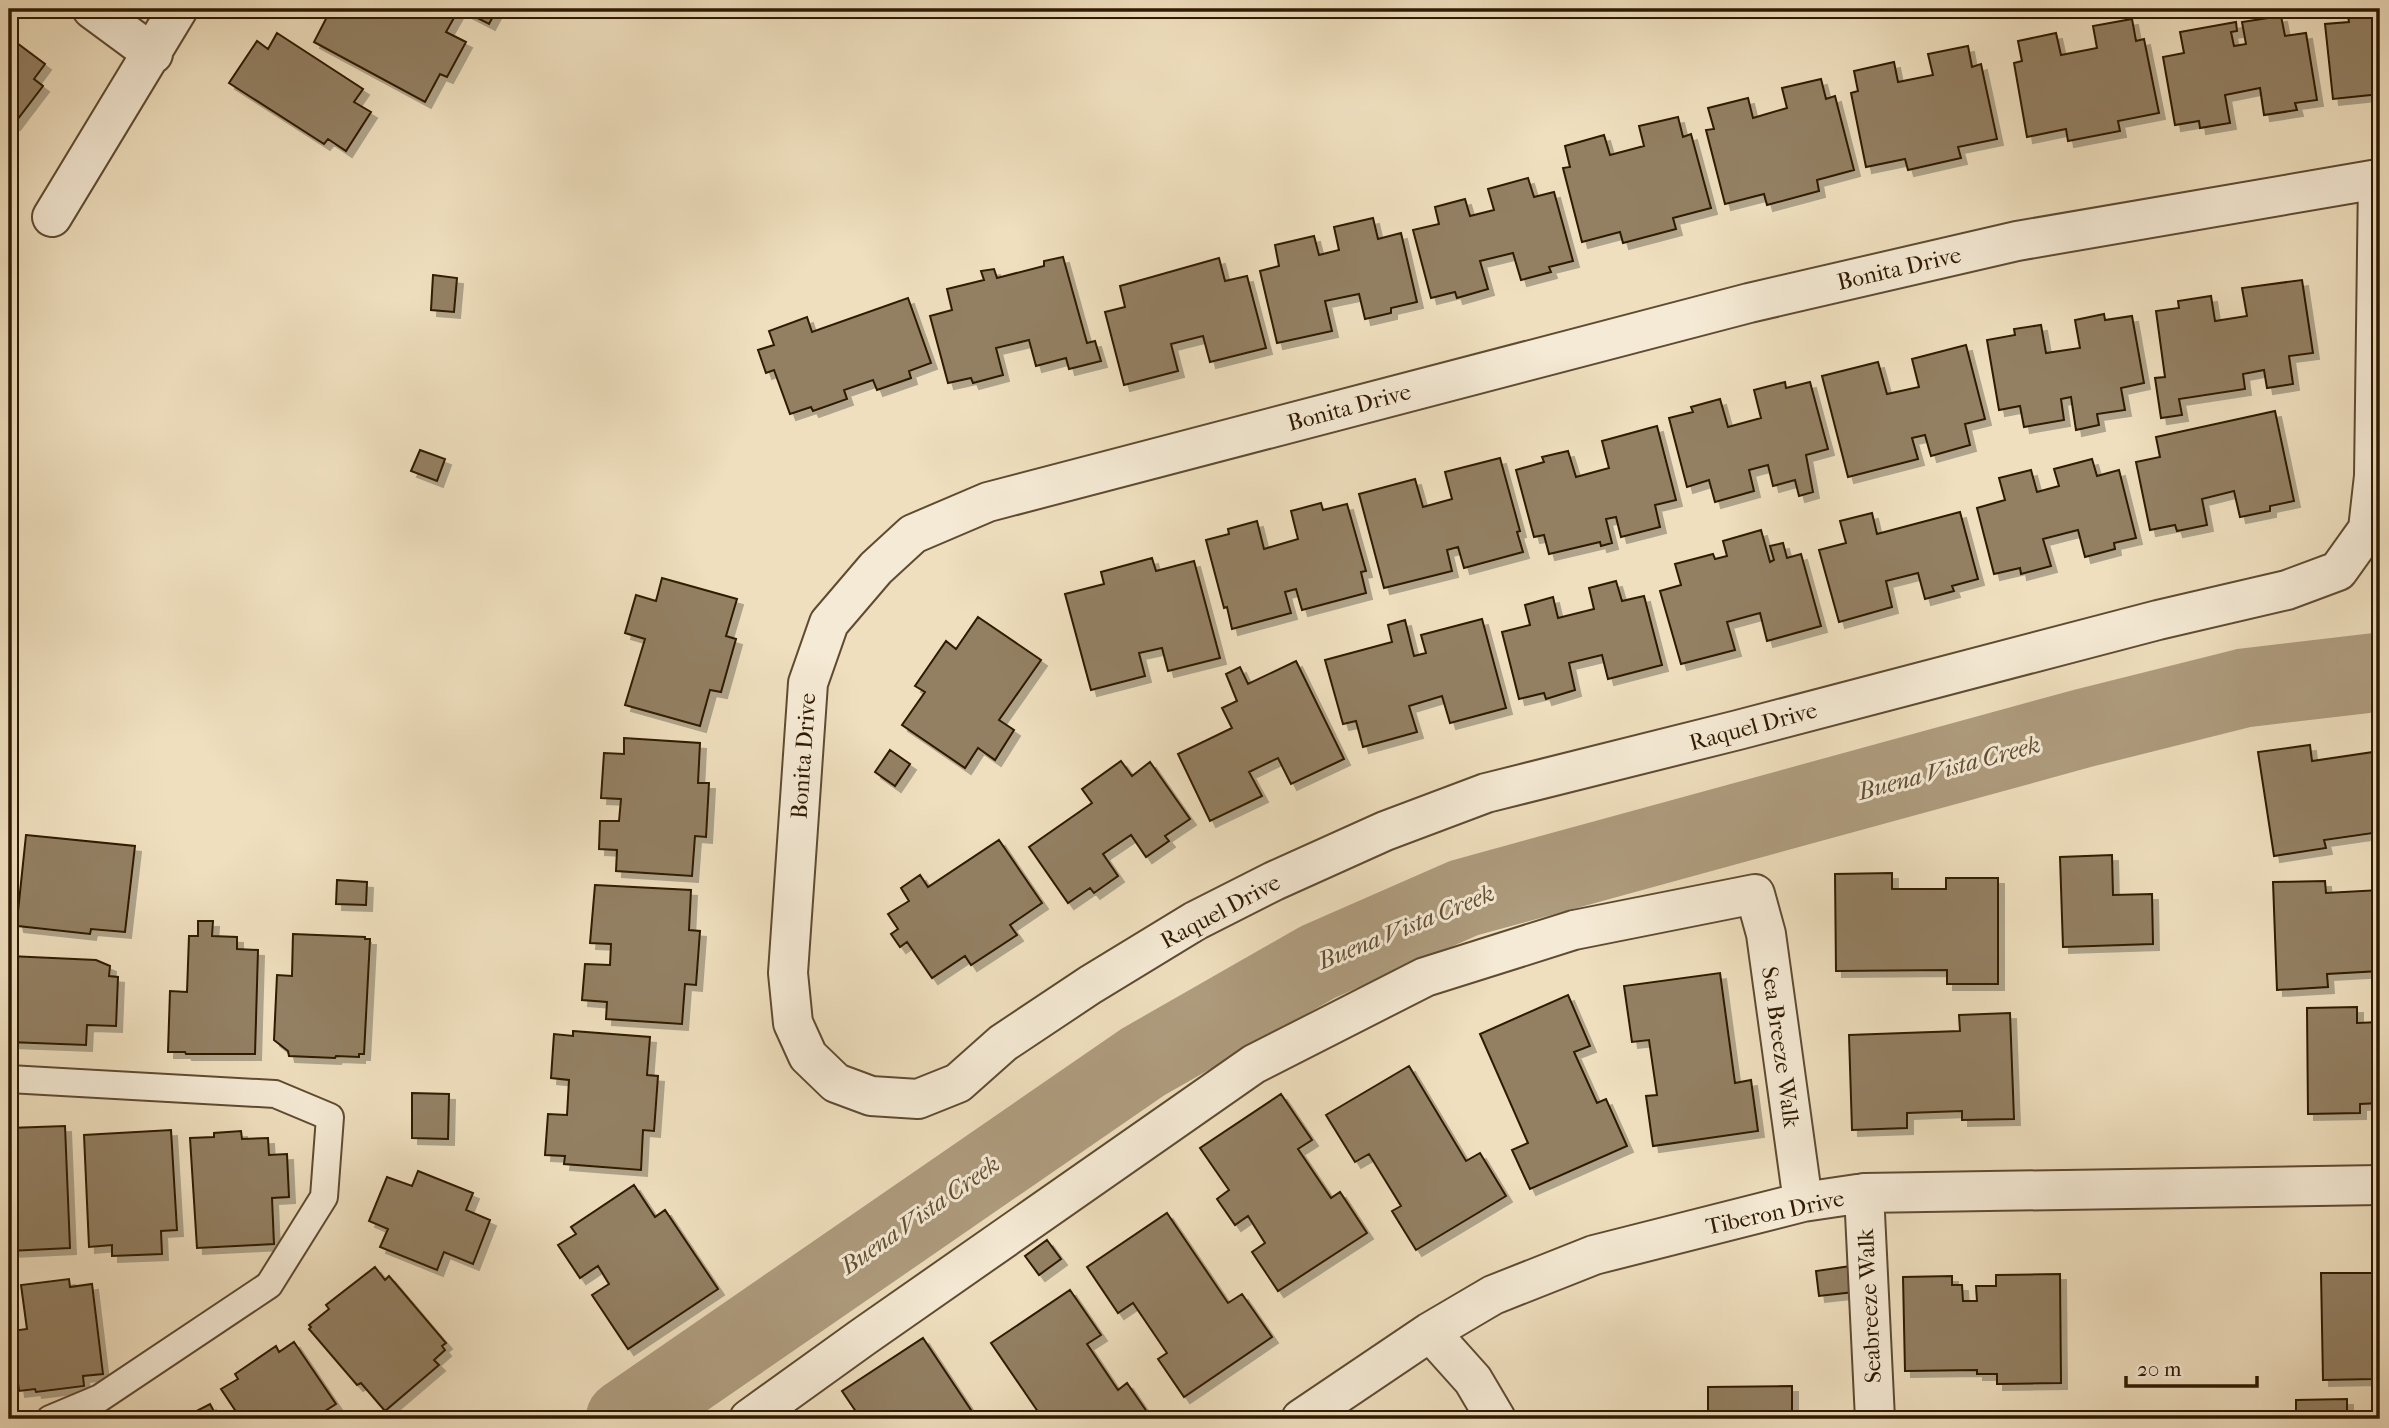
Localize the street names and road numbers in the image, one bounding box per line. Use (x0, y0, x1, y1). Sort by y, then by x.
street label: Bonita Drive (1834, 241, 1964, 296)
street label: Bonita Drive (1285, 378, 1414, 437)
street label: Bonita Drive (786, 692, 821, 820)
street label: Raquel Drive (1686, 696, 1820, 757)
street label: Raquel Drive (1156, 869, 1285, 954)
street label: Sea Breeze Walk (1756, 965, 1805, 1131)
street label: Tiberon Drive (1703, 1185, 1847, 1240)
street label: Seabreeze Walk (1852, 1227, 1887, 1384)

